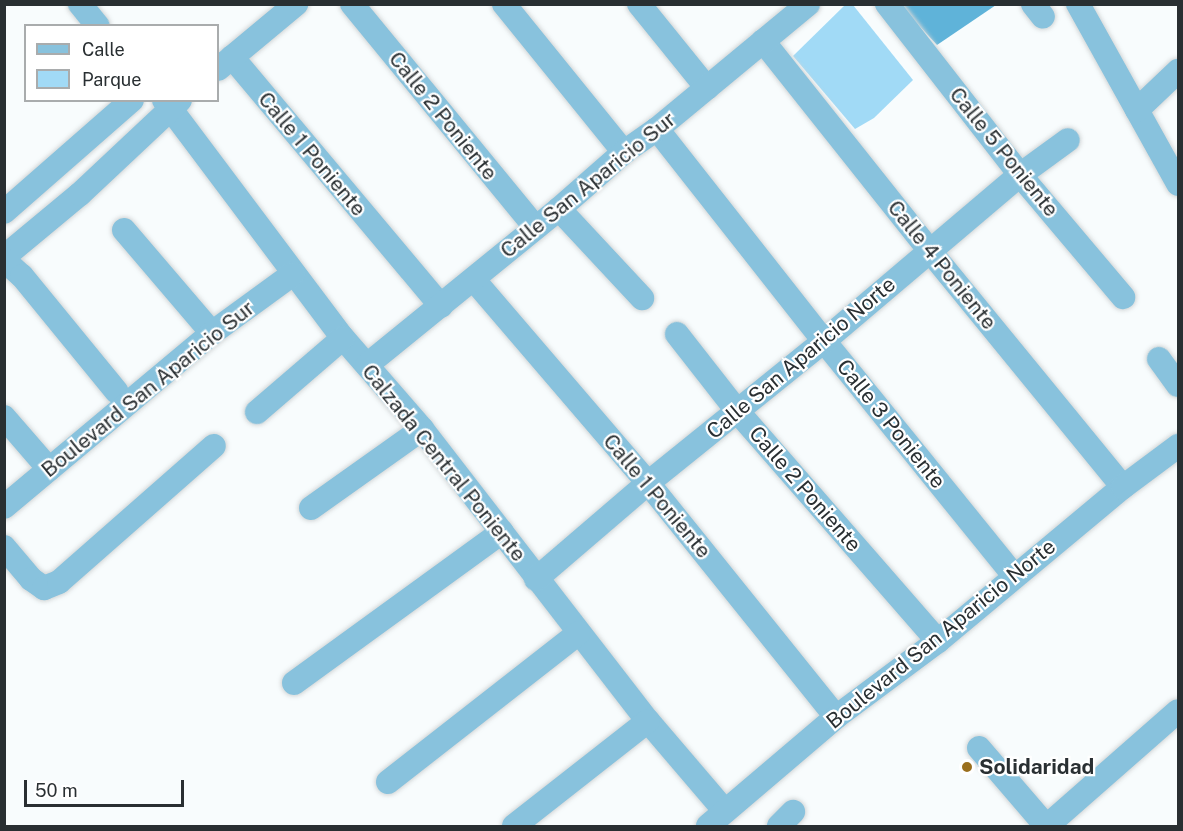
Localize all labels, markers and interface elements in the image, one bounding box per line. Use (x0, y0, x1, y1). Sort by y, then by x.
legend (24, 24, 219, 102)
text: Calle (82, 39, 125, 60)
street label: Calle 2 Poniente (383, 47, 503, 185)
text: Parque (82, 69, 142, 90)
street label: Calle 5 Poniente (944, 82, 1064, 222)
street label: Calle 1 Poniente (253, 87, 371, 221)
street label: Calle San Aparicio Sur (495, 107, 681, 263)
street label: Calle 4 Poniente (882, 195, 1002, 335)
street label: Calle San Aparicio Norte (701, 272, 901, 444)
street label: Boulevard San Aparicio Sur (36, 295, 260, 483)
street label: Calle 3 Poniente (831, 354, 951, 494)
street label: Calzada Central Poniente (357, 359, 531, 567)
street label: Calle 2 Poniente (744, 421, 866, 557)
street label: Calle 1 Poniente (598, 429, 716, 563)
street label: Boulevard San Aparicio Norte (821, 534, 1061, 734)
place label: Solidaridad (979, 754, 1094, 780)
marker: Solidaridad (960, 760, 974, 774)
scale bar (27, 768, 188, 806)
text: 50 m (35, 780, 78, 801)

